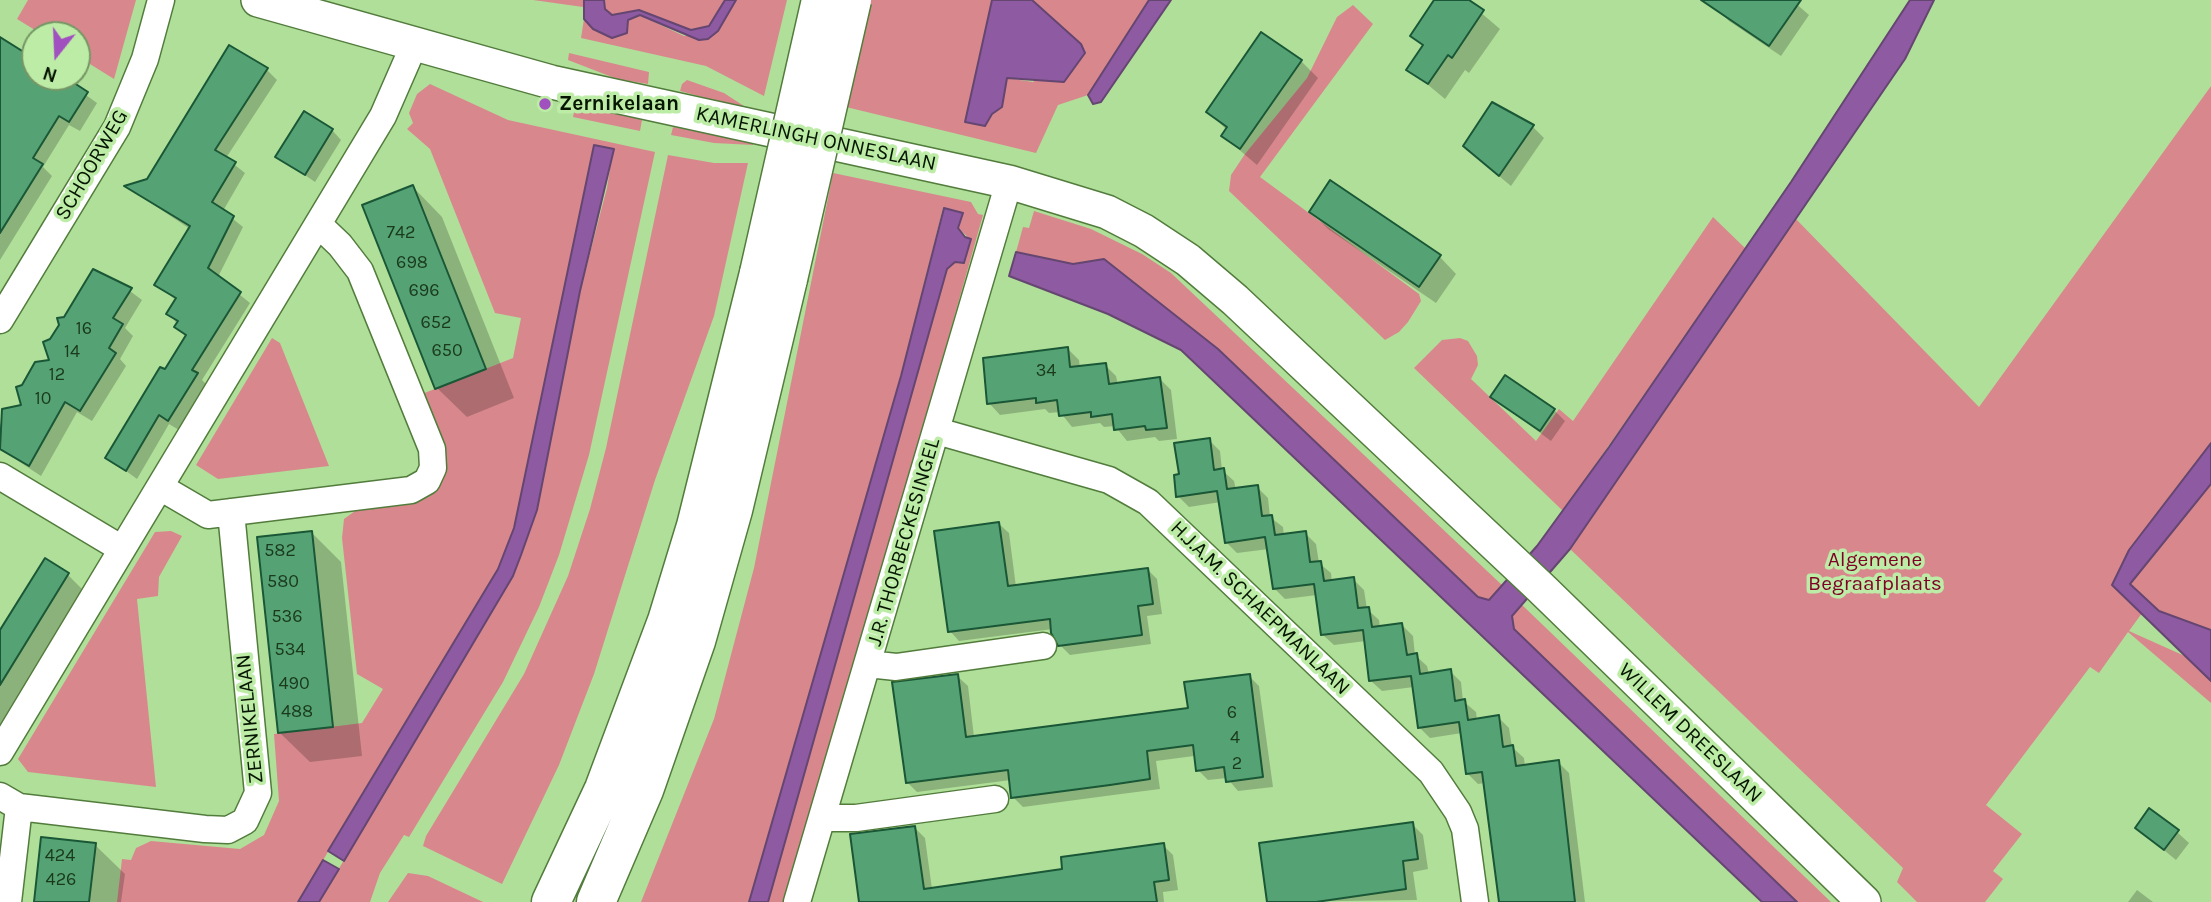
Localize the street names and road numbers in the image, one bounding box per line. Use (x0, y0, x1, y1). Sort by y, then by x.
street label: KAMERLINGH ONNESLAAN (694, 101, 938, 177)
street label: SCHOORWEG (50, 105, 134, 225)
street label: J.R. THORBECKESINGEL (862, 435, 946, 649)
street label: H.J.A.M. SCHAEPMANLAAN (1165, 516, 1355, 700)
street label: ZERNIKELAAN (231, 653, 269, 785)
street label: WILLEM DREESLAAN (1613, 658, 1767, 808)

